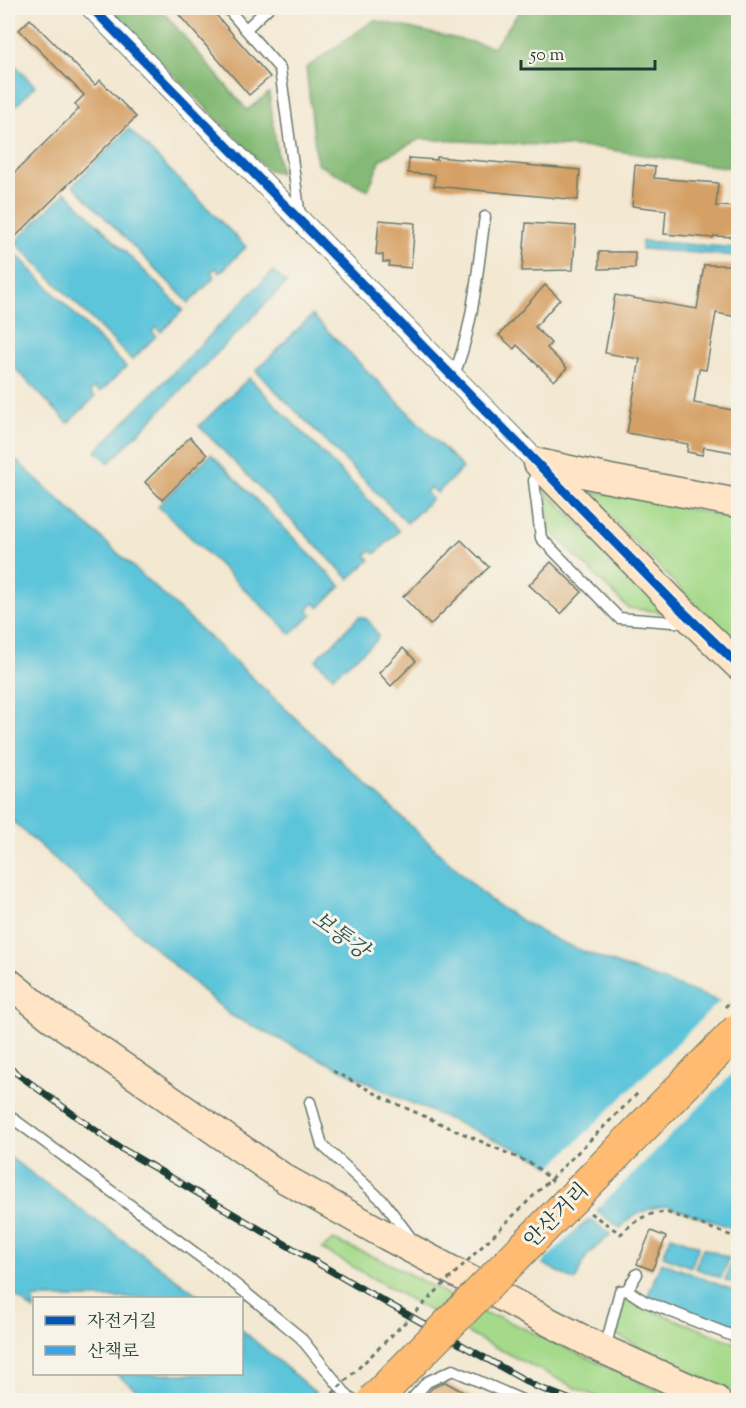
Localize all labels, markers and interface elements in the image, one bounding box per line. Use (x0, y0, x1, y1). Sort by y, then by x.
scale bar (521, 33, 654, 71)
text: 50 m (529, 43, 565, 69)
water label: 보통강 (304, 905, 377, 970)
street label: 안산거리 (518, 1177, 597, 1256)
legend (33, 1297, 243, 1375)
text: 자전거길 (87, 1310, 157, 1336)
text: 산책로 (87, 1340, 139, 1366)

